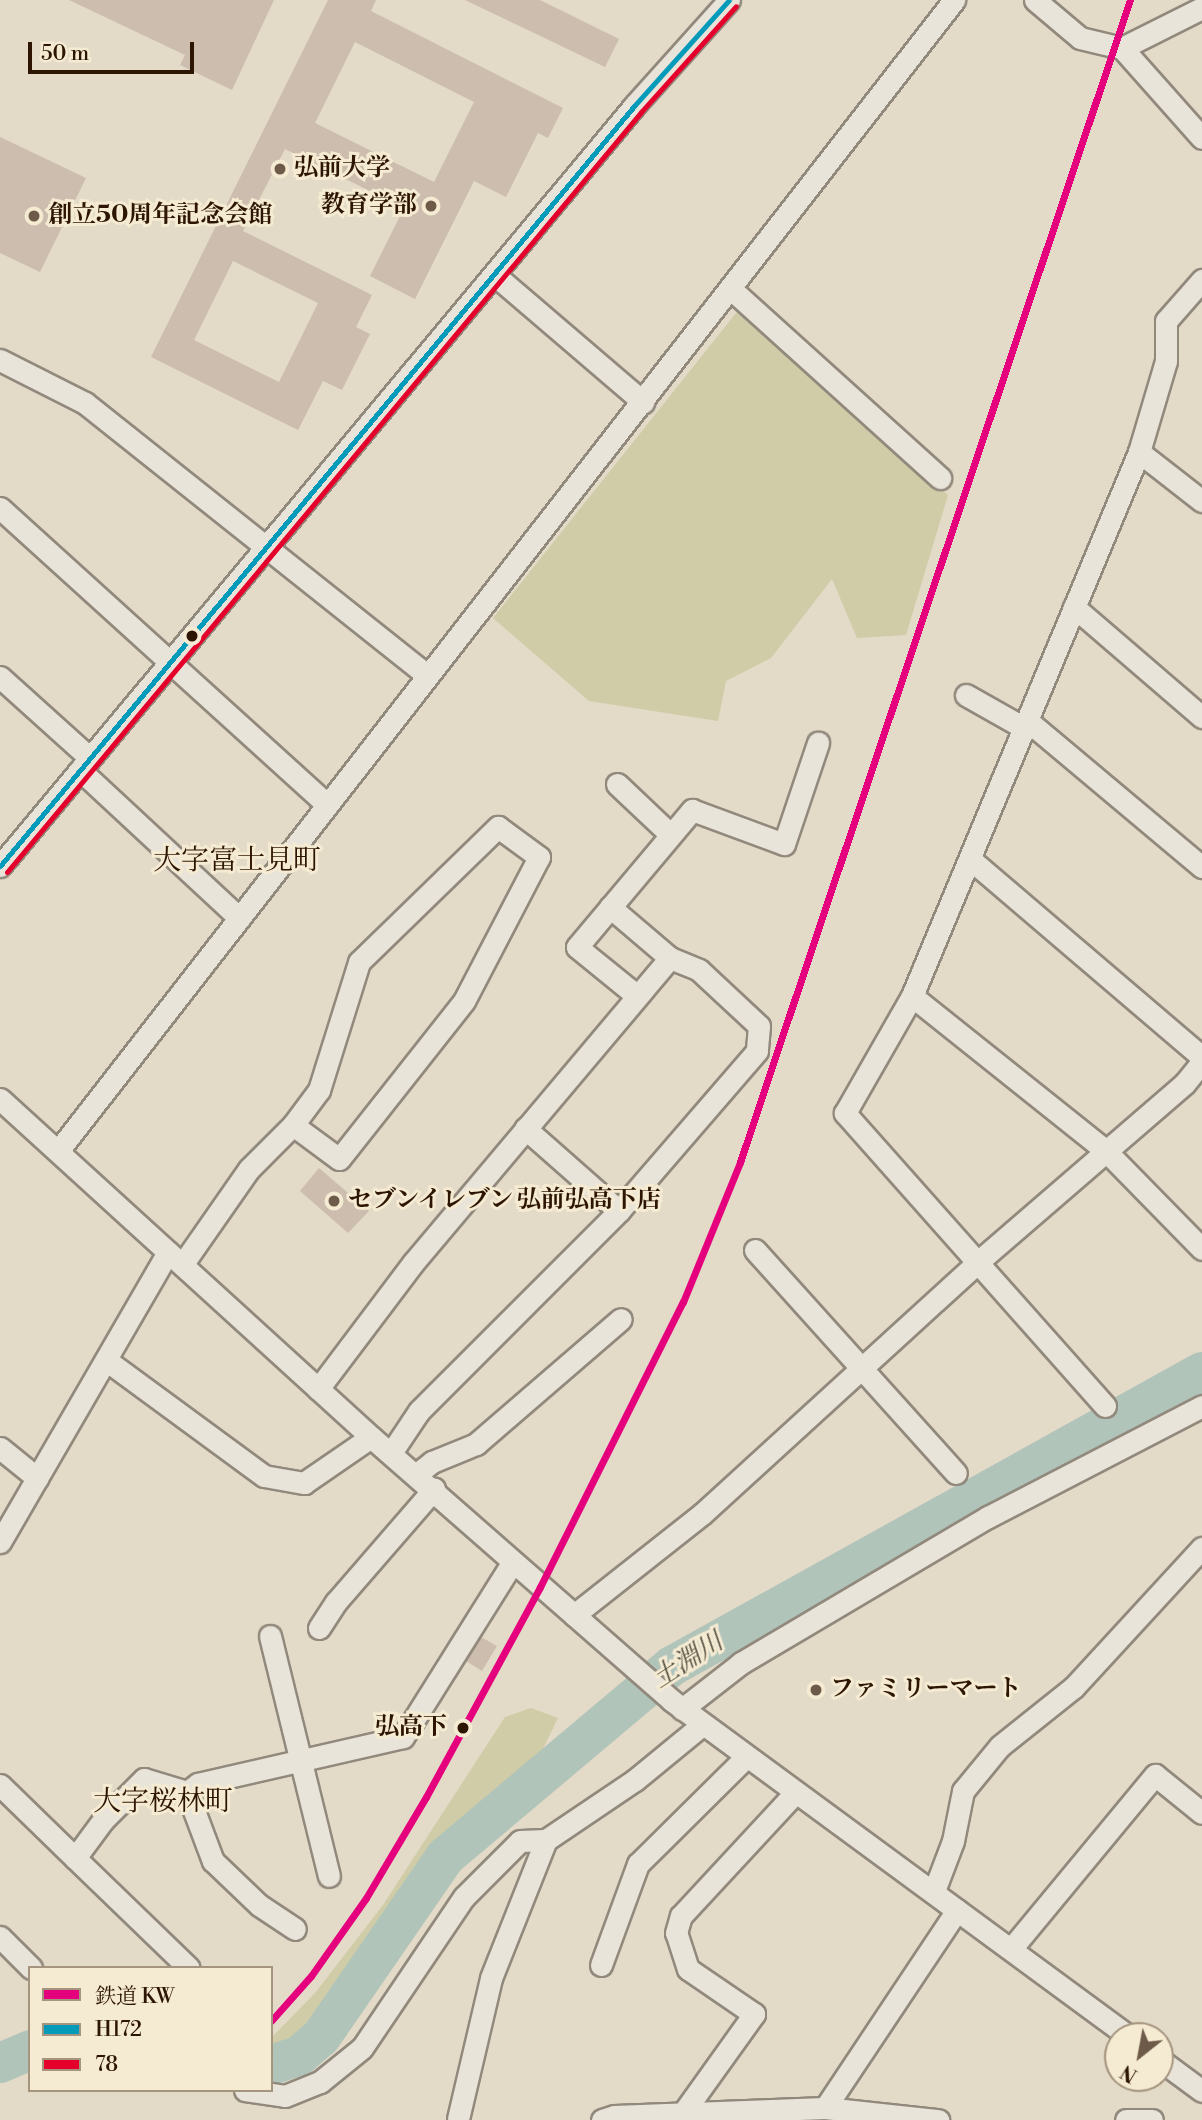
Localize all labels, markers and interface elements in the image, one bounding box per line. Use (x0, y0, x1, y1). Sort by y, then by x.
scale bar (32, 28, 198, 72)
text: 50 m (41, 41, 89, 67)
place label: 弘前大学 (294, 155, 390, 183)
marker: 弘前大学 (272, 161, 288, 177)
place label: 教育学部 (321, 192, 417, 220)
marker: 教育学部 (423, 198, 439, 214)
place label: 創立50周年記念会館 (48, 202, 272, 230)
marker: 創立50周年記念会館 (26, 208, 42, 224)
unlabelled marker (185, 629, 199, 643)
district label: 大字富士見町 (153, 844, 321, 878)
place label: セブンイレブン 弘前弘高下店 (348, 1187, 664, 1215)
marker: セブンイレブン 弘前弘高下店 (326, 1193, 342, 1209)
water label: 土淵川 (647, 1627, 729, 1695)
place label: ファミリーマート (830, 1676, 1022, 1704)
marker: ファミリーマート (808, 1682, 824, 1698)
place label: 弘高下 (375, 1714, 447, 1742)
marker: 弘高下 (453, 1718, 473, 1738)
district label: 大字桜林町 (93, 1785, 233, 1819)
legend (28, 1966, 273, 2092)
text: 鉄道 KW (95, 1984, 175, 2010)
text: H172 (95, 2017, 142, 2043)
north arrow (1104, 2022, 1174, 2092)
text: 78 (95, 2052, 118, 2078)
text: N (1117, 2059, 1142, 2087)

